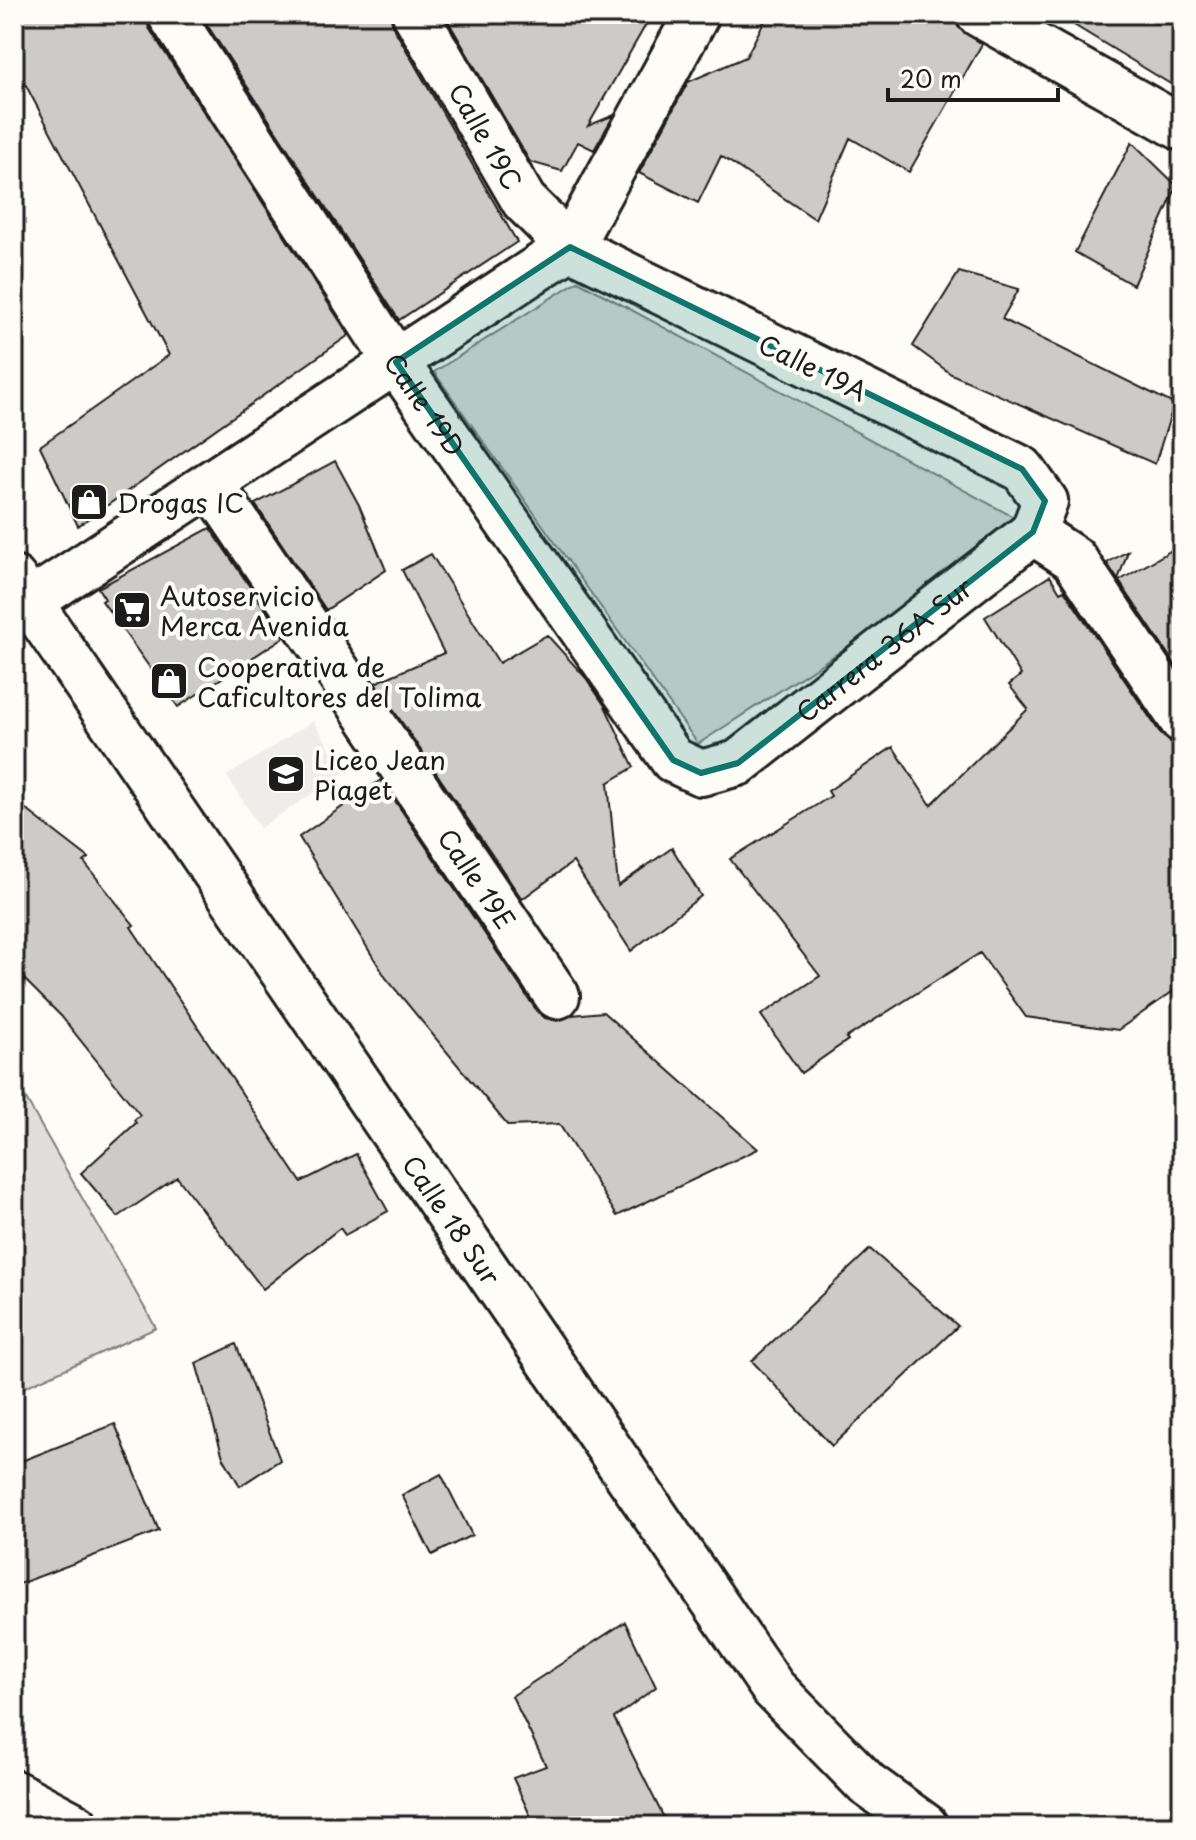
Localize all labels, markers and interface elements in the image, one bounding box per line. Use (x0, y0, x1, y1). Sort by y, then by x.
scale bar (888, 52, 1058, 102)
text: 20 m (900, 60, 962, 96)
street label: Calle 19C (440, 75, 532, 197)
street label: Calle 19A (752, 324, 874, 410)
street label: Calle 19D (375, 344, 475, 463)
shop icon: Drogas IC (68, 481, 110, 523)
place label: Drogas IC (117, 483, 244, 522)
street label: Carrera 36A Sur (787, 567, 981, 731)
place label: Autoservicio Merca Avenida (160, 576, 349, 645)
supermarket icon: Autoservicio Merca Avenida (111, 589, 153, 631)
place label: Cooperativa de Caficultores del Tolima (197, 647, 482, 716)
shop icon: Cooperativa de Caficultores del Tolima (148, 660, 190, 702)
place label: Liceo Jean Piaget (314, 740, 446, 809)
school or university icon: Liceo Jean Piaget (265, 753, 307, 795)
street label: Calle 19E (429, 820, 526, 937)
street label: Calle 18 Sur (394, 1146, 511, 1293)

